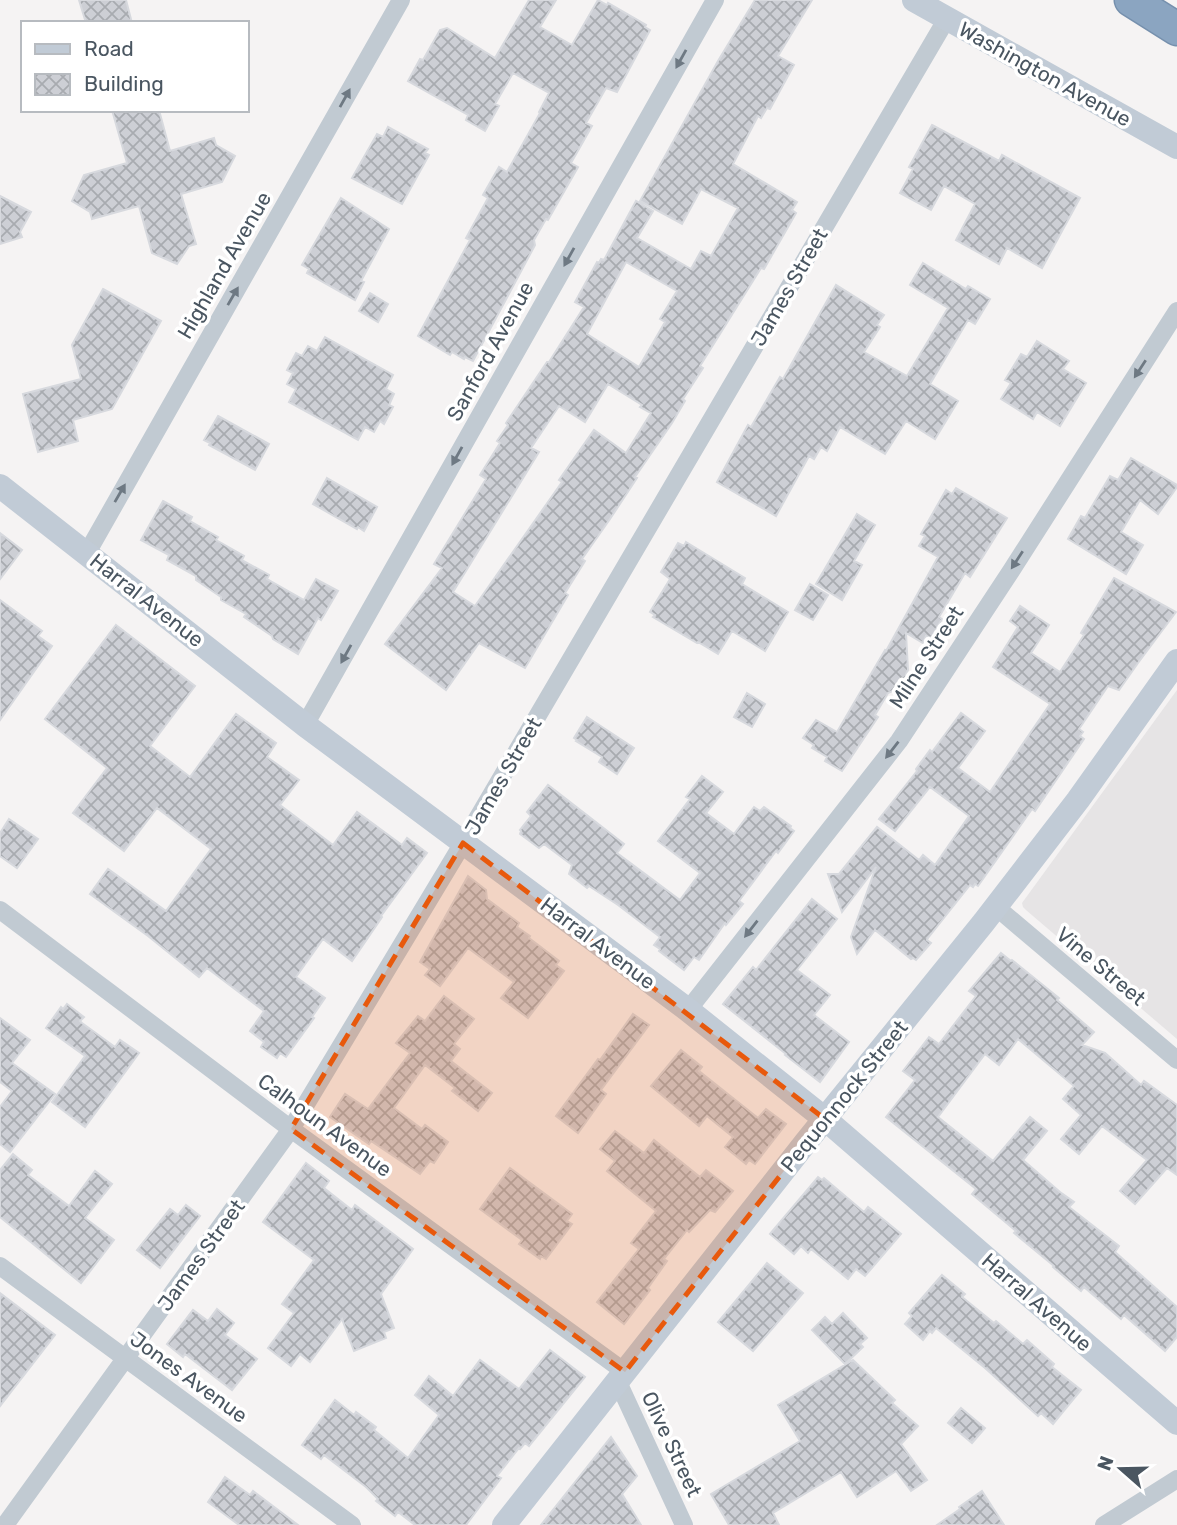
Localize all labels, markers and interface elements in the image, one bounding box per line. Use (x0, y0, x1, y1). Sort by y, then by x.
street label: Washington Avenue (955, 16, 1135, 132)
legend (21, 21, 248, 112)
text: Road (84, 36, 134, 61)
one-way arrow (675, 50, 687, 69)
text: Building (84, 71, 164, 96)
one-way arrow (339, 88, 351, 107)
street label: Highland Avenue (172, 187, 276, 343)
street label: James Street (745, 224, 833, 350)
one-way arrow (563, 248, 575, 267)
street label: Sanford Avenue (441, 277, 539, 425)
one-way arrow (227, 286, 239, 305)
one-way arrow (1134, 359, 1147, 378)
one-way arrow (451, 446, 463, 465)
one-way arrow (114, 484, 126, 503)
street label: Harral Avenue (85, 548, 209, 652)
one-way arrow (1011, 550, 1024, 570)
street label: Milne Street (884, 601, 968, 713)
one-way arrow (340, 644, 352, 663)
street label: James Street (459, 713, 547, 839)
one-way arrow (884, 740, 899, 758)
street label: Harral Avenue (536, 892, 660, 994)
one-way arrow (744, 919, 759, 937)
street label: Vine Street (1051, 921, 1151, 1011)
street label: Pequonnock Street (775, 1015, 913, 1177)
street label: Calhoun Avenue (253, 1068, 397, 1182)
street label: James Street (152, 1194, 250, 1316)
street label: Harral Avenue (977, 1248, 1097, 1356)
street label: Jones Avenue (126, 1326, 252, 1428)
street label: Olive Street (637, 1387, 707, 1501)
north arrow (1086, 1434, 1156, 1504)
text: N (1092, 1453, 1119, 1474)

